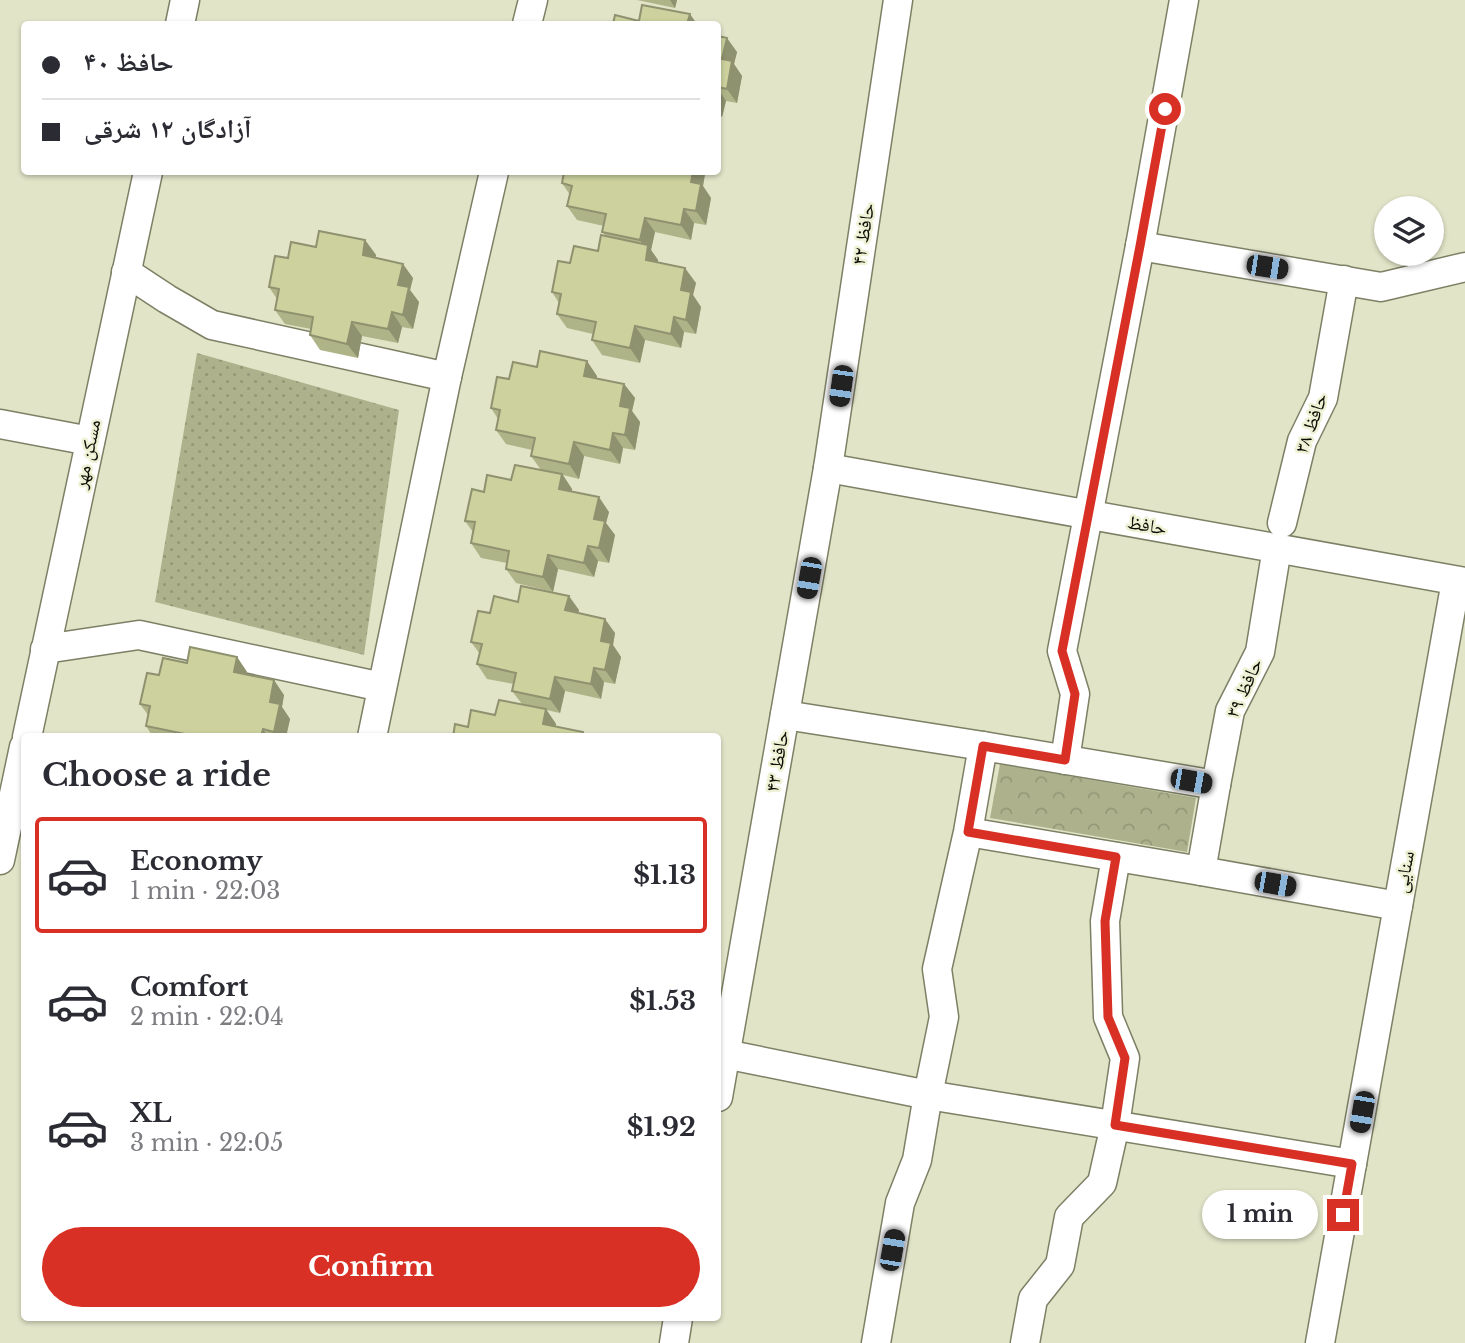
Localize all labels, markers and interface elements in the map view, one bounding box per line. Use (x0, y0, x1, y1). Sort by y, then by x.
text: حافظ ۴۰ (84, 46, 174, 78)
route start (1149, 93, 1181, 125)
text: آزادگان ۱۲ شرقی (84, 113, 251, 145)
map controls (1374, 196, 1444, 266)
button: layers (1374, 196, 1444, 266)
street label: حافظ ۴۲ (847, 202, 879, 266)
car (1245, 253, 1290, 281)
car (828, 364, 855, 408)
street label: حافظ ۳۸ (1290, 390, 1332, 456)
street label: مسکن مهر (68, 417, 106, 492)
street label: حافظ (1125, 510, 1169, 540)
car (796, 555, 823, 601)
street label: حافظ ۳۹ (1221, 655, 1267, 721)
street label: حافظ ۴۳ (760, 728, 794, 794)
text: Choose a ride (42, 755, 271, 795)
car (1169, 767, 1214, 795)
icon: car (46, 844, 109, 907)
text: Economy (130, 845, 263, 877)
street label: سنایی (1389, 849, 1419, 895)
text: $1.13 (633, 859, 696, 891)
car (1253, 870, 1298, 898)
text: 1 min · 22:03 (130, 877, 280, 905)
icon: car (46, 970, 109, 1033)
text: Comfort (130, 971, 248, 1003)
text: $1.53 (629, 985, 696, 1017)
text: 2 min · 22:04 (130, 1003, 284, 1031)
car (1349, 1089, 1376, 1135)
icon: car (46, 1096, 109, 1159)
text: XL (130, 1097, 172, 1129)
text: $1.92 (627, 1111, 696, 1143)
text: 3 min · 22:05 (130, 1129, 283, 1157)
callout: 1 min (1203, 1190, 1318, 1240)
route end (1327, 1199, 1359, 1231)
text: 1 min (1227, 1200, 1293, 1228)
button: Confirm (42, 1227, 700, 1307)
car (879, 1227, 906, 1273)

